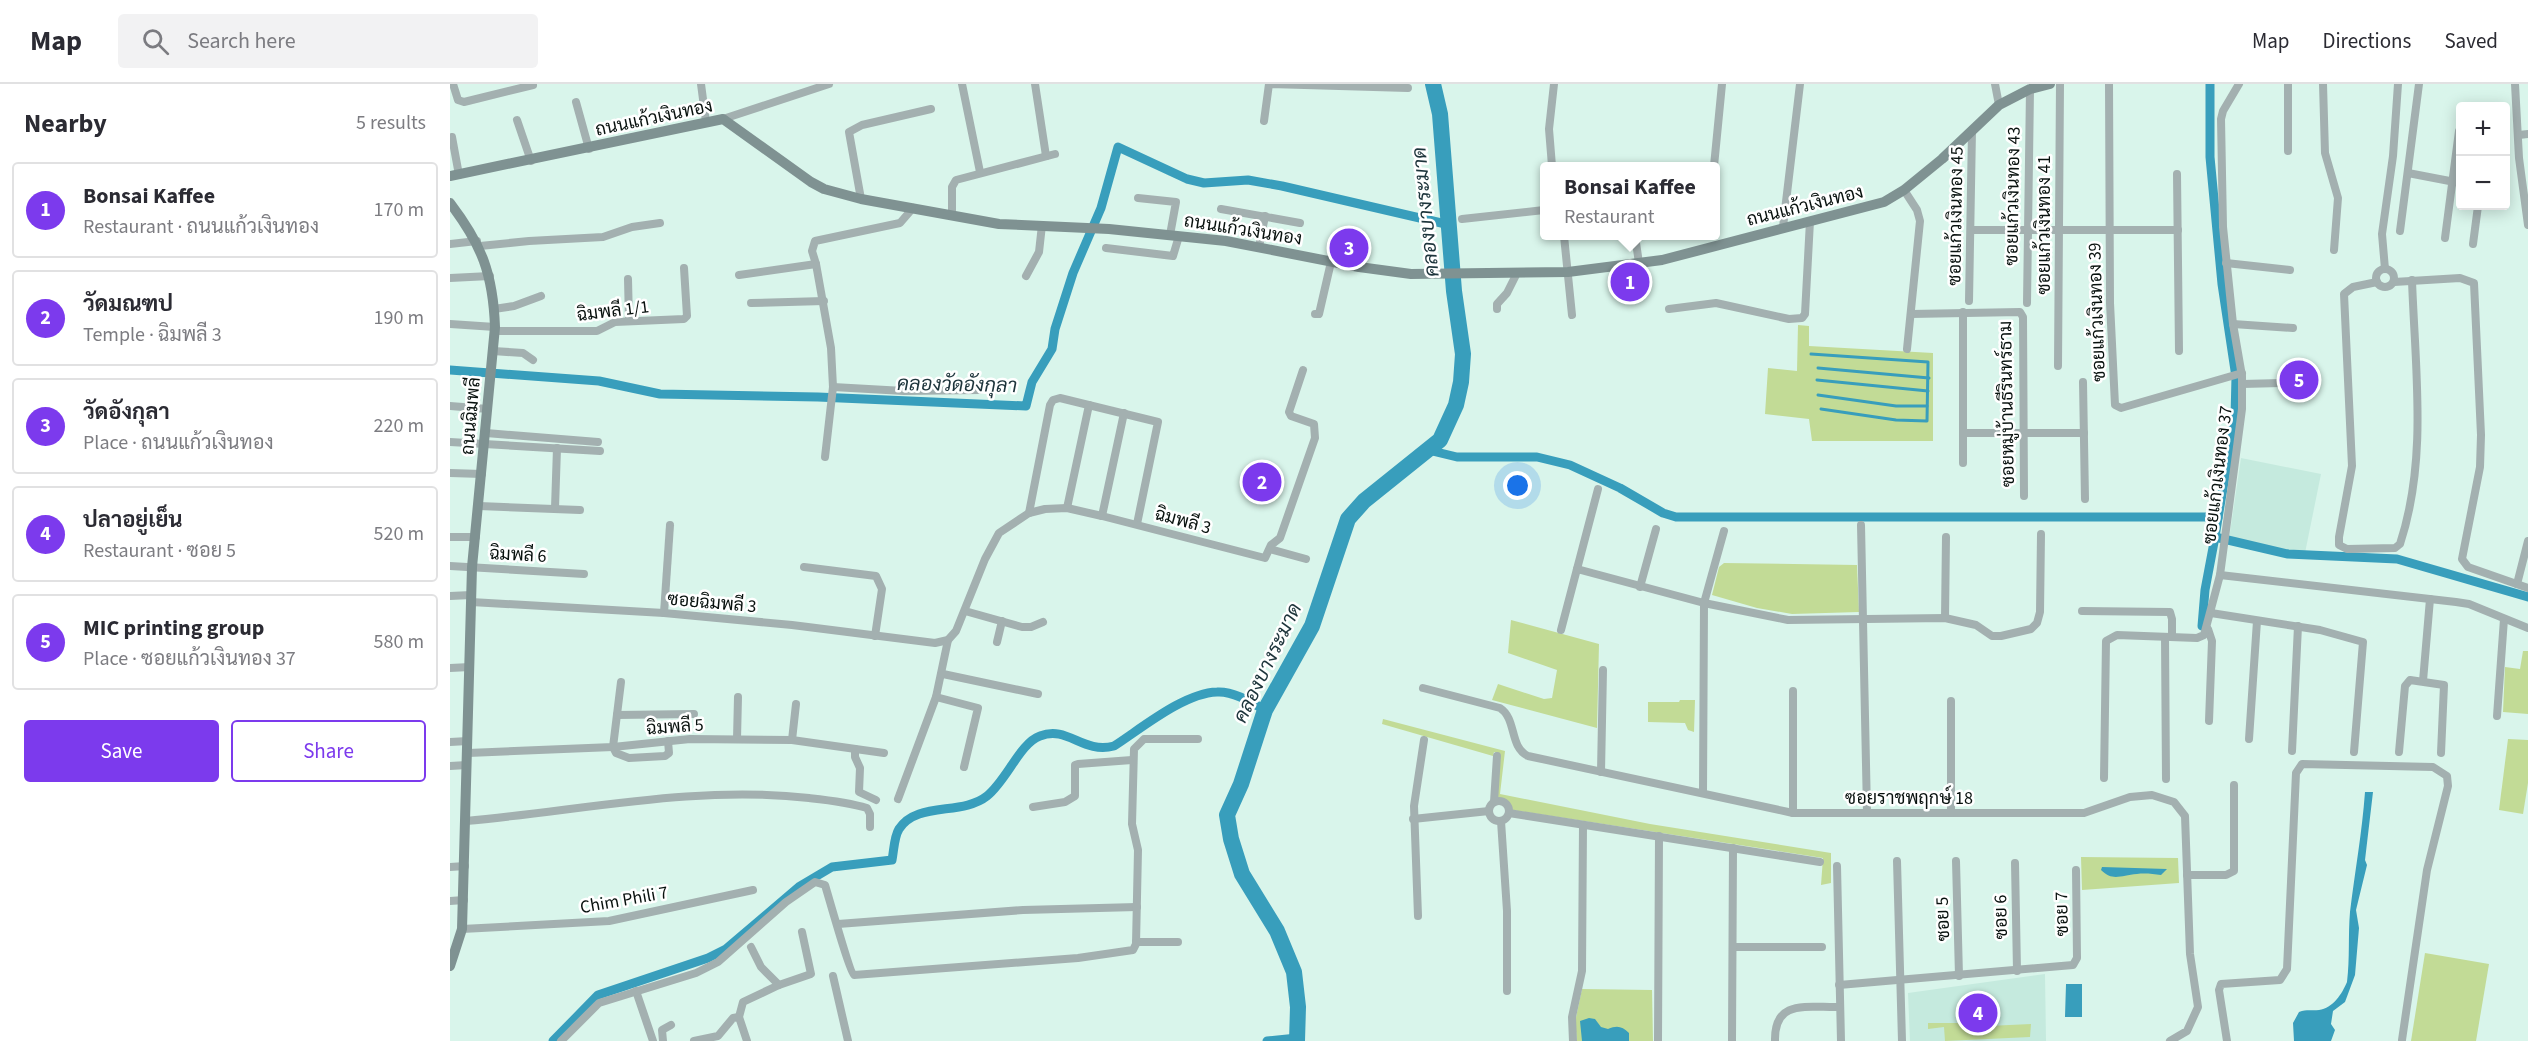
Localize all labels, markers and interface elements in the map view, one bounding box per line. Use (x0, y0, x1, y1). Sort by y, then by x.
search box (118, 14, 538, 68)
text: Map (30, 21, 82, 61)
icon: search (139, 25, 172, 58)
text: Search here (187, 25, 296, 57)
text: Map (2252, 26, 2290, 56)
text: Directions (2323, 26, 2411, 56)
text: Saved (2444, 26, 2498, 56)
street label: ถนนแก้วเงินทอง (593, 93, 715, 143)
map controls (2456, 102, 2510, 210)
button: + (2456, 102, 2510, 156)
text: Nearby (24, 105, 107, 142)
text: 5 results (356, 109, 426, 137)
street label: ซอยแก้วเงินทอง 43 (1999, 126, 2027, 266)
water label: คลองบางระมาด (1405, 146, 1447, 278)
street label: ซอยแก้วเงินทอง 45 (1942, 146, 1970, 286)
street label: ซอยแก้วเงินทอง 41 (2032, 155, 2057, 295)
button: − (2456, 156, 2510, 210)
popup (1540, 162, 1720, 240)
text: Bonsai Kaffee (1564, 171, 1696, 203)
street label: ถนนแก้วเงินทอง (1744, 179, 1866, 233)
text: Bonsai Kaffee (83, 180, 215, 212)
text: 1 (40, 196, 51, 224)
text: 170 m (374, 196, 424, 224)
text: Restaurant (1564, 203, 1655, 231)
street label: ถนนแก้วเงินทอง (1182, 208, 1304, 252)
text: Restaurant · ถนนแก้วเงินทอง (83, 213, 319, 241)
pin: 3 (1330, 226, 1368, 270)
street label: ซอยแก้วเงินทอง 39 (2082, 242, 2112, 382)
pin: 1 (1610, 260, 1650, 304)
text: วัดมณฑป (83, 288, 173, 320)
street label: ฉิมพลี 1/1 (575, 293, 651, 328)
text: 2 (40, 304, 51, 332)
text: 190 m (374, 304, 424, 332)
text: Temple · ฉิมพลี 3 (83, 321, 222, 349)
street label: ซอยหมู่บ้านธีรินทร์ธาม (1992, 321, 2021, 487)
pin: 5 (2280, 358, 2318, 402)
water label: คลองวัดอังกุลา (897, 370, 1017, 400)
street label: ถนนฉิมพลี (454, 376, 487, 456)
text: วัดอังกุลา (83, 396, 170, 428)
street label: ซอยแก้วเงินทอง 37 (2197, 404, 2239, 546)
text: 3 (40, 412, 51, 440)
text: 220 m (374, 412, 424, 440)
text: Place · ถนนแก้วเงินทอง (83, 429, 274, 457)
pin: 2 (1242, 460, 1282, 504)
your location (1503, 471, 1532, 500)
street label: ฉิมพลี 3 (1152, 501, 1214, 540)
text: ปลาอยู่เย็น (83, 504, 183, 536)
text: 4 (40, 520, 51, 548)
text: 520 m (374, 520, 424, 548)
text: Restaurant · ซอย 5 (83, 537, 236, 565)
street label: ฉิมพลี 6 (489, 540, 547, 569)
street label: ซอยฉิมพลี 3 (666, 586, 758, 619)
water label: คลองบางระมาด (1227, 598, 1309, 728)
text: MIC printing group (83, 612, 264, 644)
text: 5 (40, 628, 51, 656)
text: 580 m (374, 628, 424, 656)
text: Place · ซอยแก้วเงินทอง 37 (83, 645, 296, 673)
street label: ฉิมพลี 5 (645, 712, 704, 741)
button: Save (24, 720, 219, 782)
button: Share (231, 720, 426, 782)
street label: ซอยราชพฤกษ์ 18 (1845, 785, 1973, 811)
street label: Chim Phili 7 (578, 880, 670, 920)
street label: ซอย 7 (2049, 891, 2075, 936)
street label: ซอย 6 (1988, 894, 2014, 939)
street label: ซอย 5 (1930, 896, 1956, 942)
pin: 4 (1958, 990, 1997, 1036)

